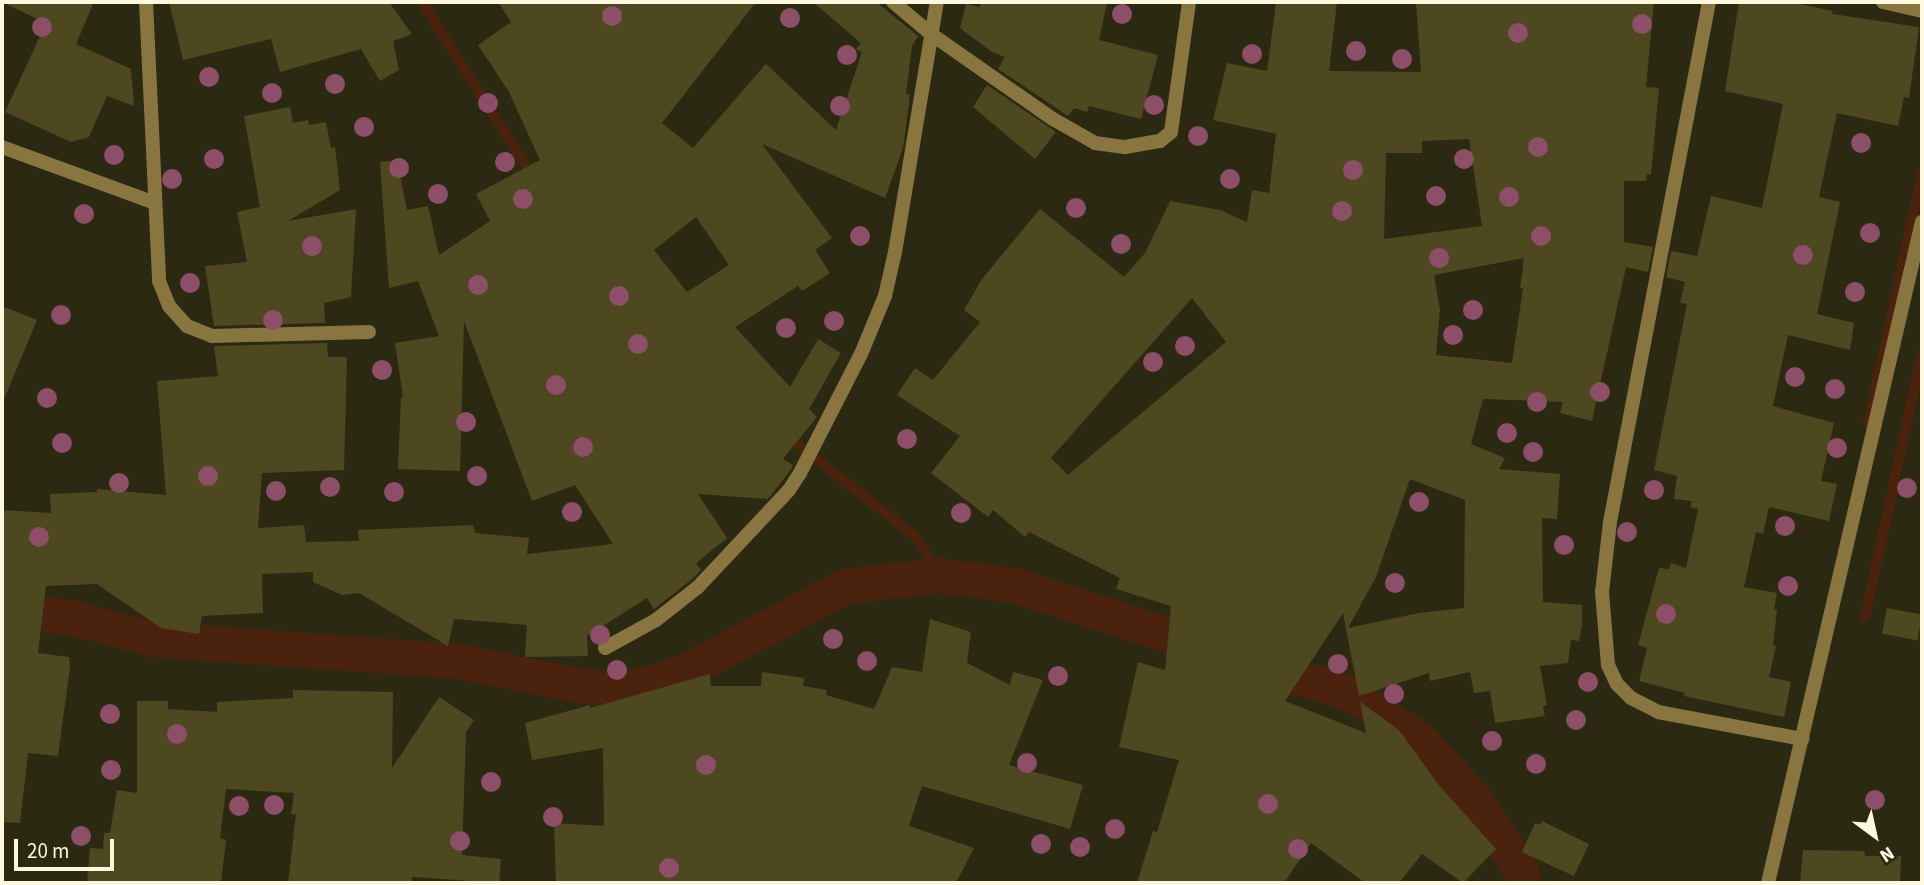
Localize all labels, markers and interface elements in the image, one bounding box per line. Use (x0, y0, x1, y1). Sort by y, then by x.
north arrow (1840, 801, 1910, 871)
scale bar (18, 826, 117, 870)
text: 20 m (27, 836, 69, 866)
text: N (1874, 839, 1899, 869)

